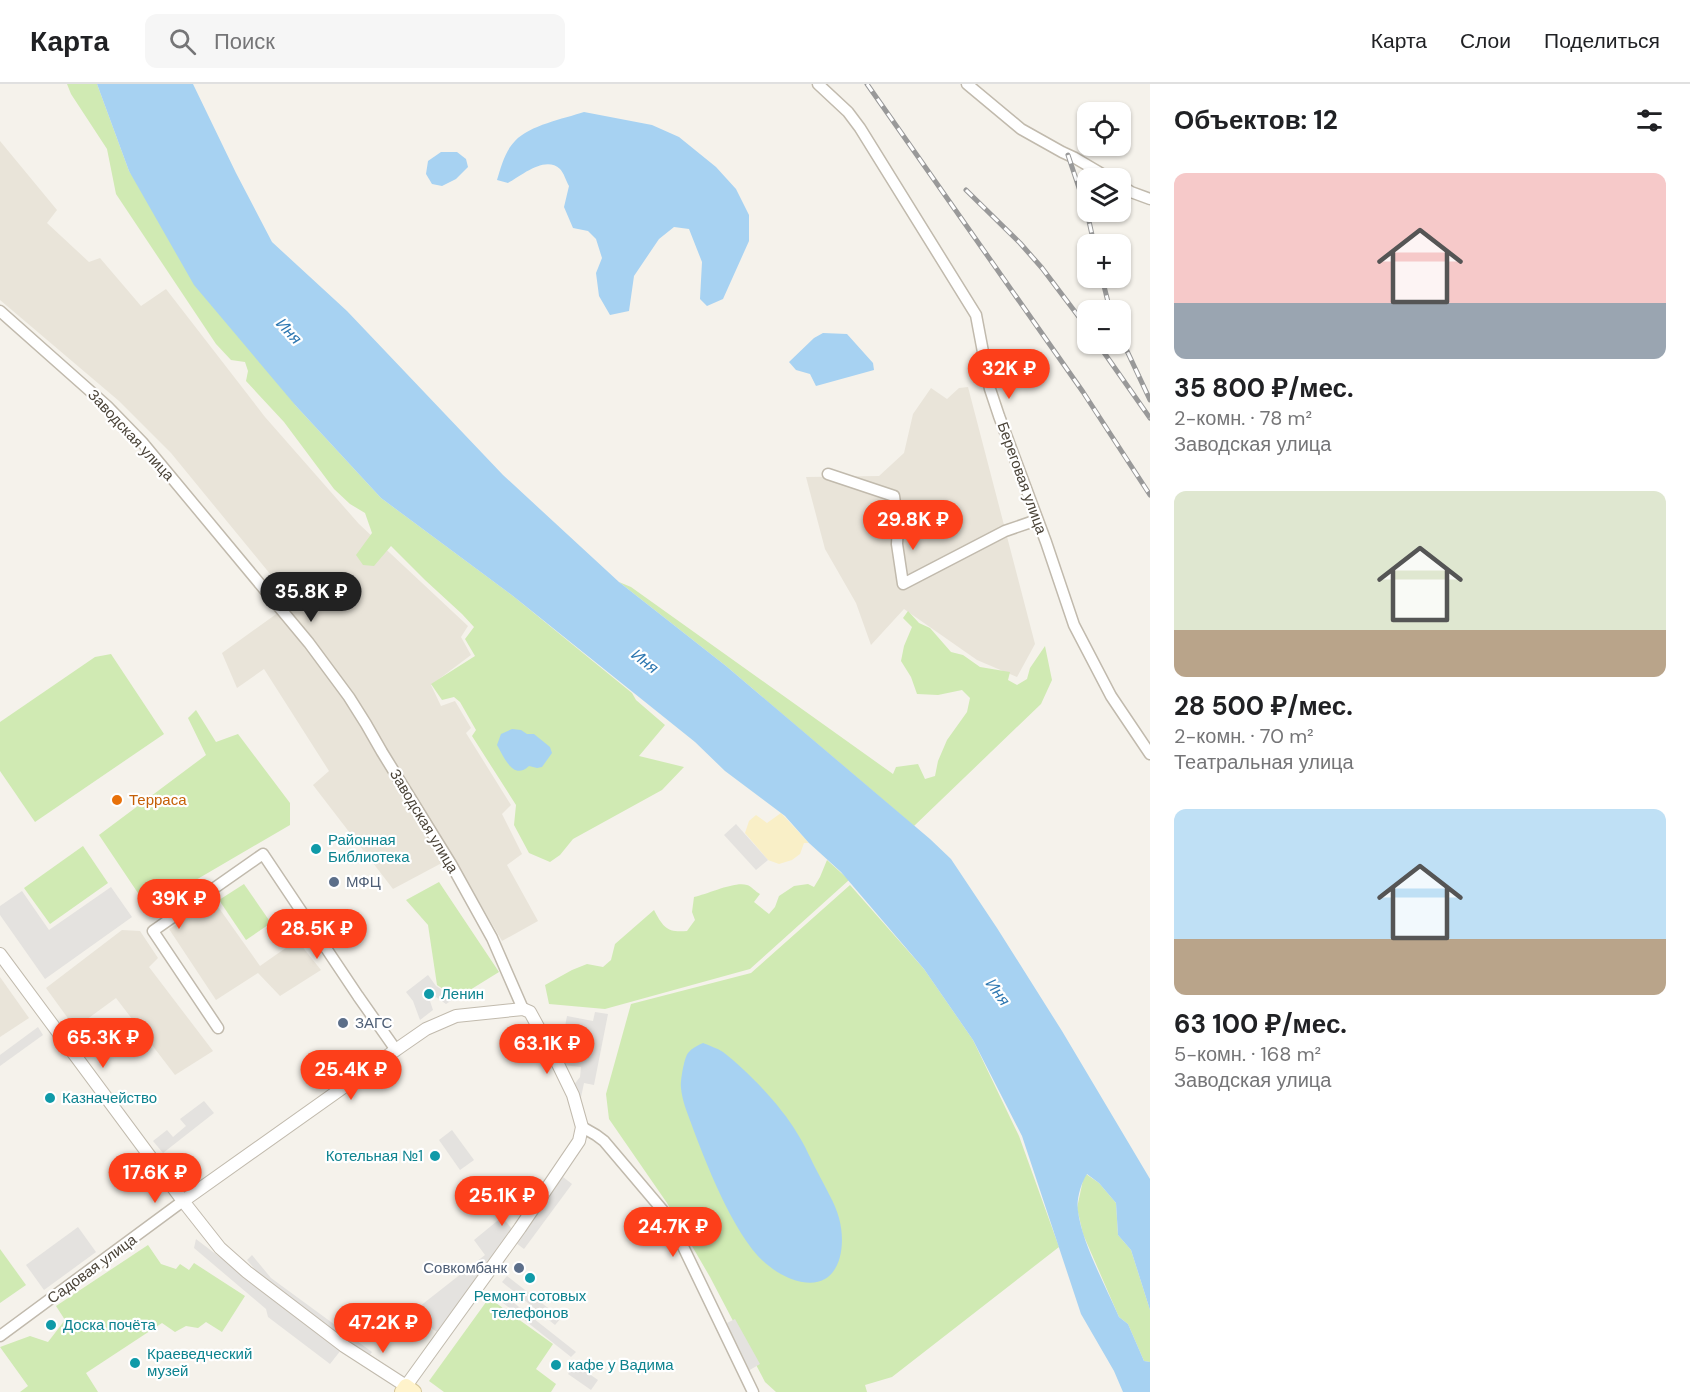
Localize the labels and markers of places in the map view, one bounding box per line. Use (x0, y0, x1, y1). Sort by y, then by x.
pin: 32K ₽ (967, 349, 1051, 400)
pin: 29.8K ₽ (858, 500, 968, 551)
pin: 35.8K ₽ (256, 572, 366, 623)
place label: Терраса (129, 790, 187, 810)
marker: Терраса (110, 793, 124, 807)
place label: Районная Библиотека (328, 830, 410, 867)
marker: Районная Библиотека (309, 842, 323, 856)
place label: МФЦ (346, 872, 381, 892)
marker: МФЦ (327, 875, 341, 889)
pin: 39K ₽ (137, 879, 221, 930)
pin: 28.5K ₽ (262, 909, 372, 960)
place label: Ленин (441, 984, 484, 1004)
marker: Ленин (422, 987, 436, 1001)
place label: ЗАГС (355, 1013, 393, 1033)
marker: ЗАГС (336, 1016, 350, 1030)
pin: 65.3K ₽ (48, 1018, 158, 1069)
pin: 63.1K ₽ (492, 1024, 602, 1075)
pin: 25.4K ₽ (296, 1050, 406, 1101)
place label: Казначейство (62, 1088, 157, 1108)
marker: Казначейство (43, 1091, 57, 1105)
place label: Котельная №1 (326, 1146, 423, 1166)
marker: Котельная №1 (428, 1149, 442, 1163)
pin: 17.6K ₽ (100, 1153, 210, 1204)
pin: 25.1K ₽ (447, 1176, 557, 1227)
pin: 24.7K ₽ (618, 1207, 728, 1258)
place label: Совкомбанк (423, 1258, 507, 1278)
marker: Совкомбанк (512, 1261, 526, 1275)
marker: Ремонт сотовых телефонов (523, 1271, 537, 1285)
place label: Ремонт сотовых телефонов (474, 1286, 587, 1323)
pin: 47.2K ₽ (328, 1303, 438, 1354)
place label: Доска почёта (63, 1315, 156, 1335)
marker: Доска почёта (44, 1318, 58, 1332)
place label: Краеведческий музей (147, 1344, 252, 1381)
place label: кафе у Вадима (568, 1355, 674, 1375)
marker: Краеведческий музей (128, 1356, 142, 1370)
marker: кафе у Вадима (549, 1358, 563, 1372)

